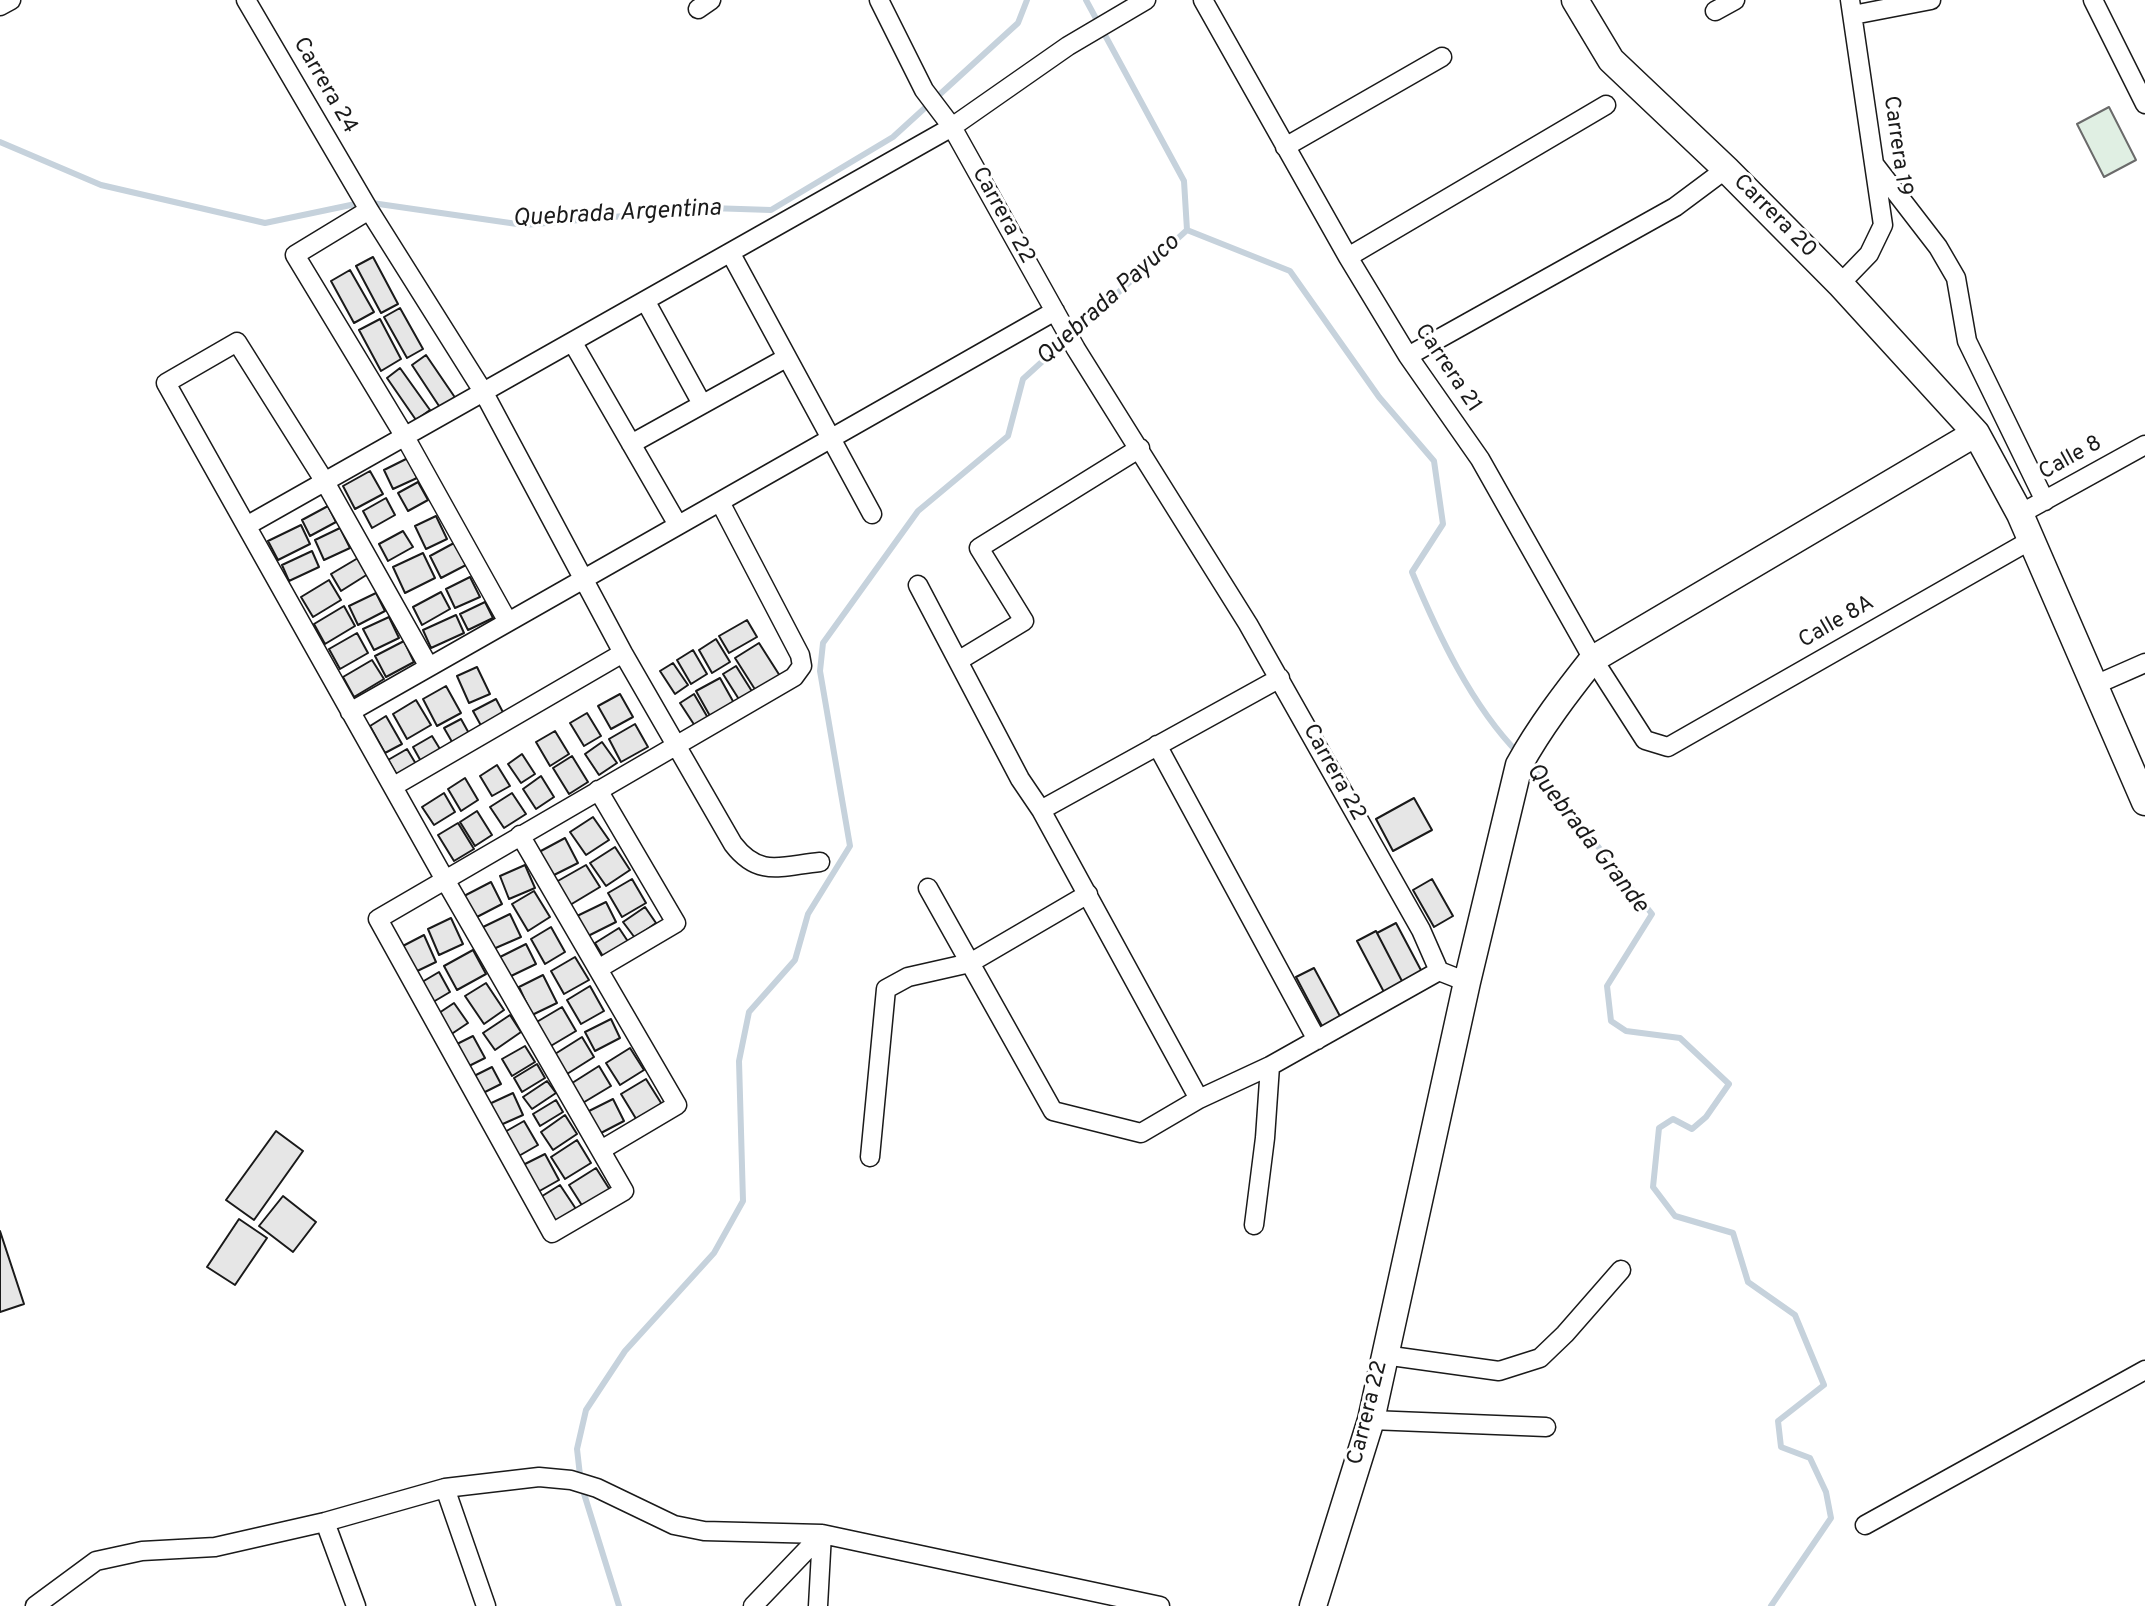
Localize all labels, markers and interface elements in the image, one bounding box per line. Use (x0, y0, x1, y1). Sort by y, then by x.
street label: Carrera 24 (286, 33, 362, 139)
street label: Carrera 19 (1876, 94, 1916, 198)
street label: Carrera 22 (965, 163, 1039, 269)
street label: Carrera 20 (1727, 170, 1821, 264)
water label: Quebrada Argentina (512, 195, 722, 235)
water label: Quebrada Payuco (1032, 229, 1186, 373)
street label: Carrera 21 (1408, 320, 1486, 418)
street label: Calle 8 (2035, 431, 2107, 487)
street label: Calle 8A (1795, 591, 1879, 655)
street label: Carrera 22 (1296, 720, 1370, 826)
water label: Quebrada Grande (1519, 758, 1653, 920)
street label: Carrera 22 (1343, 1358, 1395, 1468)

